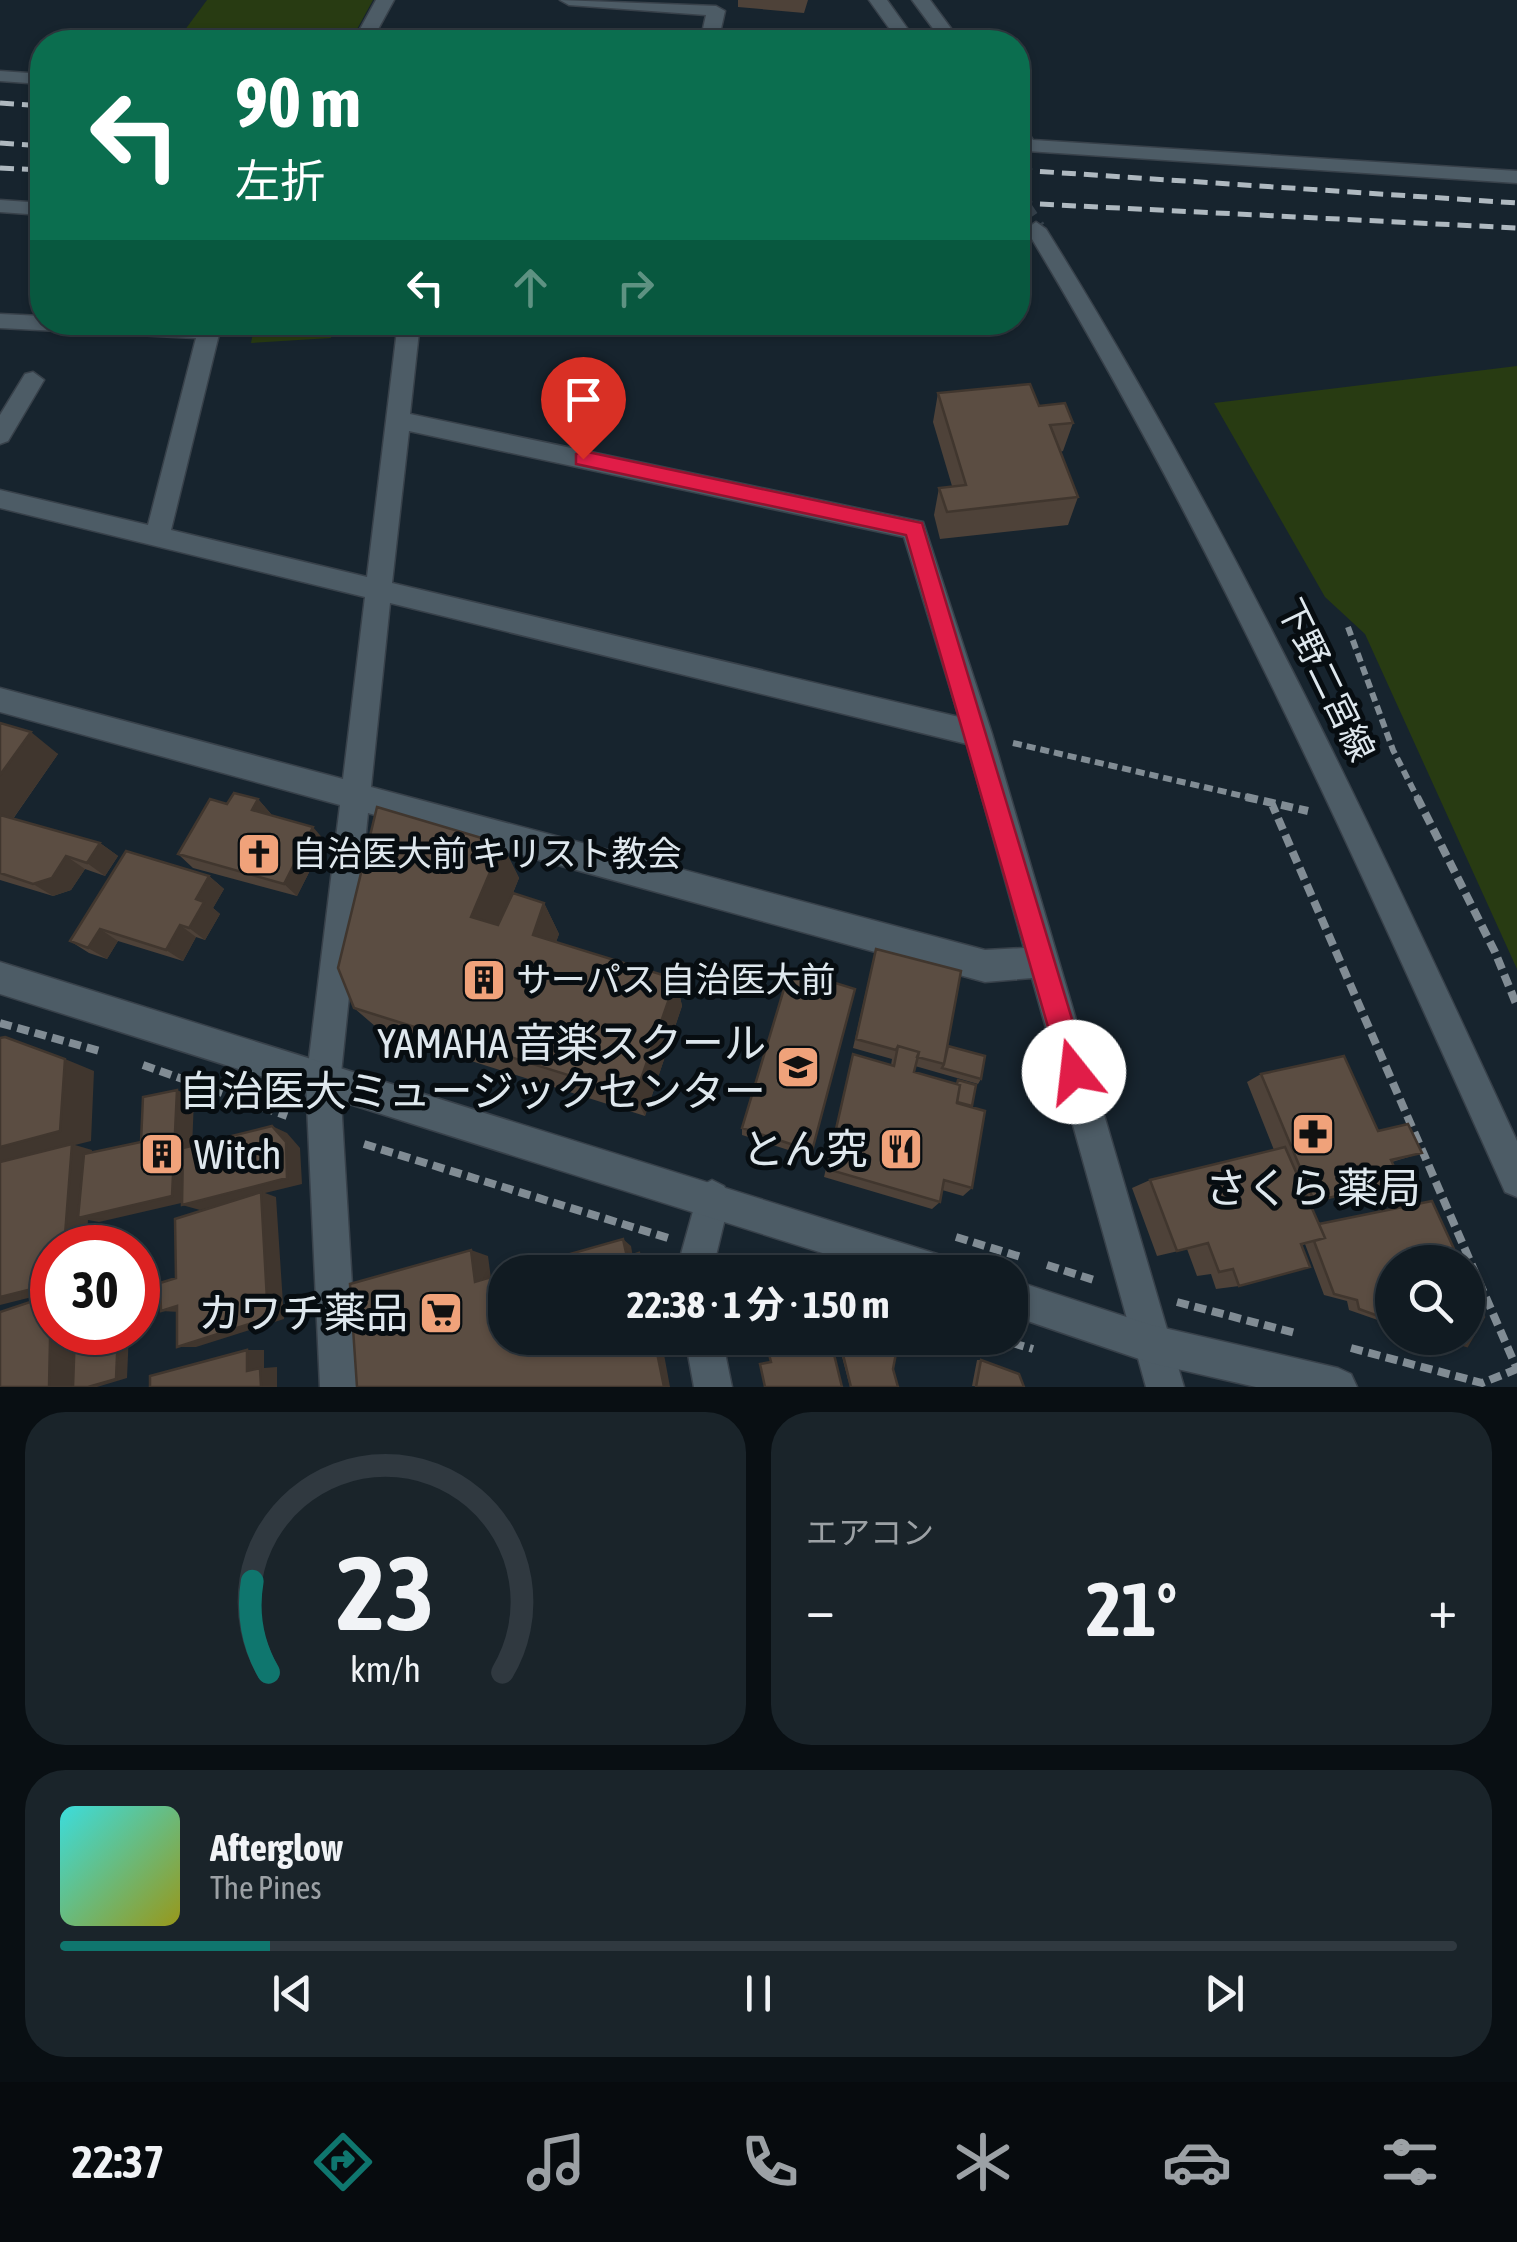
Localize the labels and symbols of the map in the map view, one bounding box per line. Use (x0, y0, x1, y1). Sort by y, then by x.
pin (541, 357, 626, 460)
street label: 下野二宮線 (1271, 592, 1383, 767)
church icon: 自治医大前 キリスト教会 (236, 831, 282, 877)
place label: 自治医大前 キリスト教会 (292, 833, 682, 873)
building icon: サーパス 自治医大前 (461, 957, 507, 1003)
place label: サーパス 自治医大前 (516, 959, 835, 999)
place label: YAMAHA 音楽スクール 自治医大ミュージックセンター (179, 1019, 766, 1115)
position arrow (1022, 1020, 1126, 1124)
school or university icon: YAMAHA 音楽スクール 自治医大ミュージックセンター (775, 1044, 821, 1090)
pharmacy icon: さくら 薬局 (1290, 1111, 1336, 1157)
place label: とん究 (742, 1125, 868, 1173)
restaurant icon: とん究 (878, 1126, 924, 1172)
place label: Witch (194, 1130, 282, 1178)
building icon: Witch (139, 1131, 185, 1177)
place label: さくら 薬局 (1205, 1164, 1421, 1212)
speed limit sign: 30 (30, 1225, 160, 1355)
place label: カワチ薬品 (198, 1289, 408, 1337)
supermarket icon: カワチ薬品 (418, 1290, 464, 1336)

